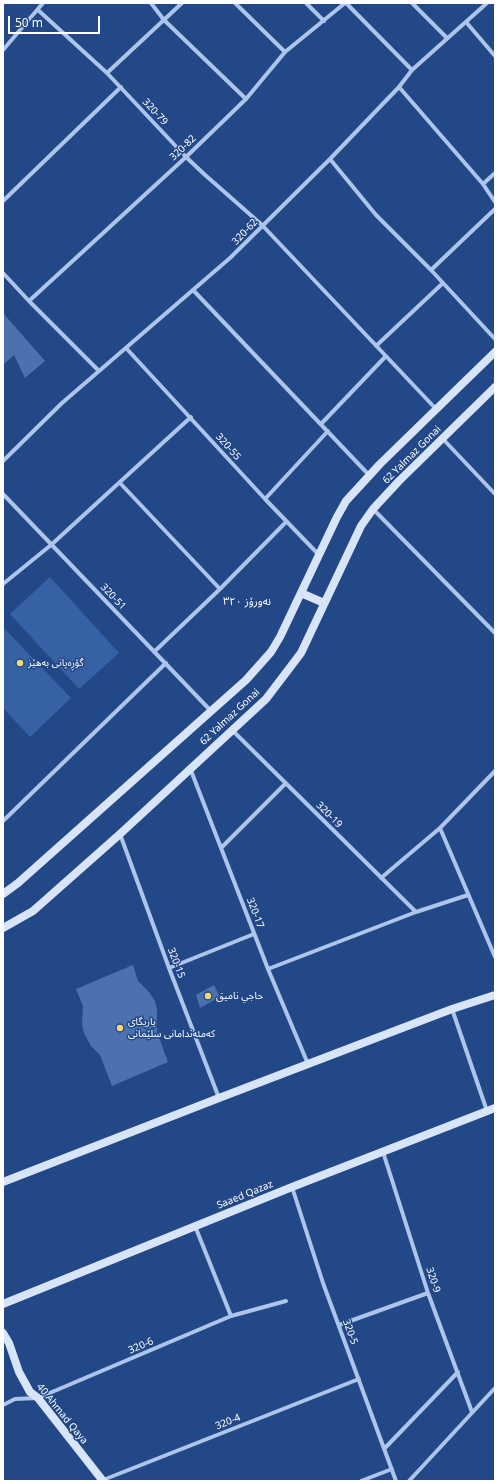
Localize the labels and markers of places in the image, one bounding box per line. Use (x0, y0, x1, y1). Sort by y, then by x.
place label: گۆڕەپانی بەهێز (28, 657, 84, 669)
marker: گۆڕەپانی بەهێز (15, 658, 25, 668)
place label: حاجي ناميق (216, 990, 263, 1002)
marker: حاجي ناميق (203, 991, 213, 1001)
place label: یاریگای کەمئەندامانی سلێمانی (128, 1016, 215, 1040)
marker: یاریگای کەمئەندامانی سلێمانی (115, 1023, 125, 1033)

